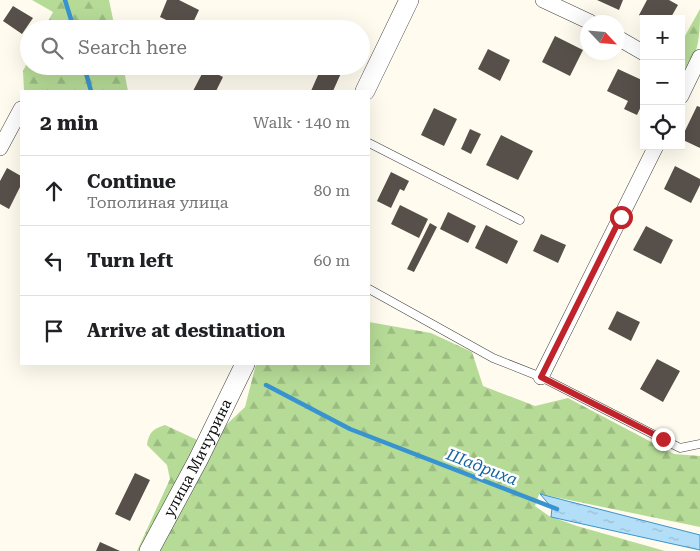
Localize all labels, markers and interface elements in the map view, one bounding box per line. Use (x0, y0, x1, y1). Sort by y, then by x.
north arrow (580, 15, 625, 60)
map controls (640, 15, 685, 150)
button: + (640, 15, 685, 60)
search box (20, 20, 370, 75)
icon: search (38, 34, 66, 62)
text: Search here (78, 36, 187, 59)
button: − (640, 60, 685, 105)
button: locate (640, 105, 685, 150)
text: 2 min (40, 111, 98, 135)
text: Walk · 140 m (253, 113, 350, 132)
text: Continue (87, 170, 176, 193)
icon: ahead (40, 177, 68, 205)
text: 80 m (313, 181, 350, 200)
text: Тополиная улица (87, 193, 228, 212)
route start (610, 206, 633, 229)
icon: left (40, 247, 68, 275)
text: Turn left (87, 249, 173, 272)
text: 60 m (313, 251, 350, 270)
icon: arrive (40, 317, 68, 345)
text: Arrive at destination (87, 319, 285, 342)
street label: улица Мичурина (160, 396, 235, 520)
route end (652, 428, 675, 451)
water label: Шадриха (443, 444, 520, 489)

